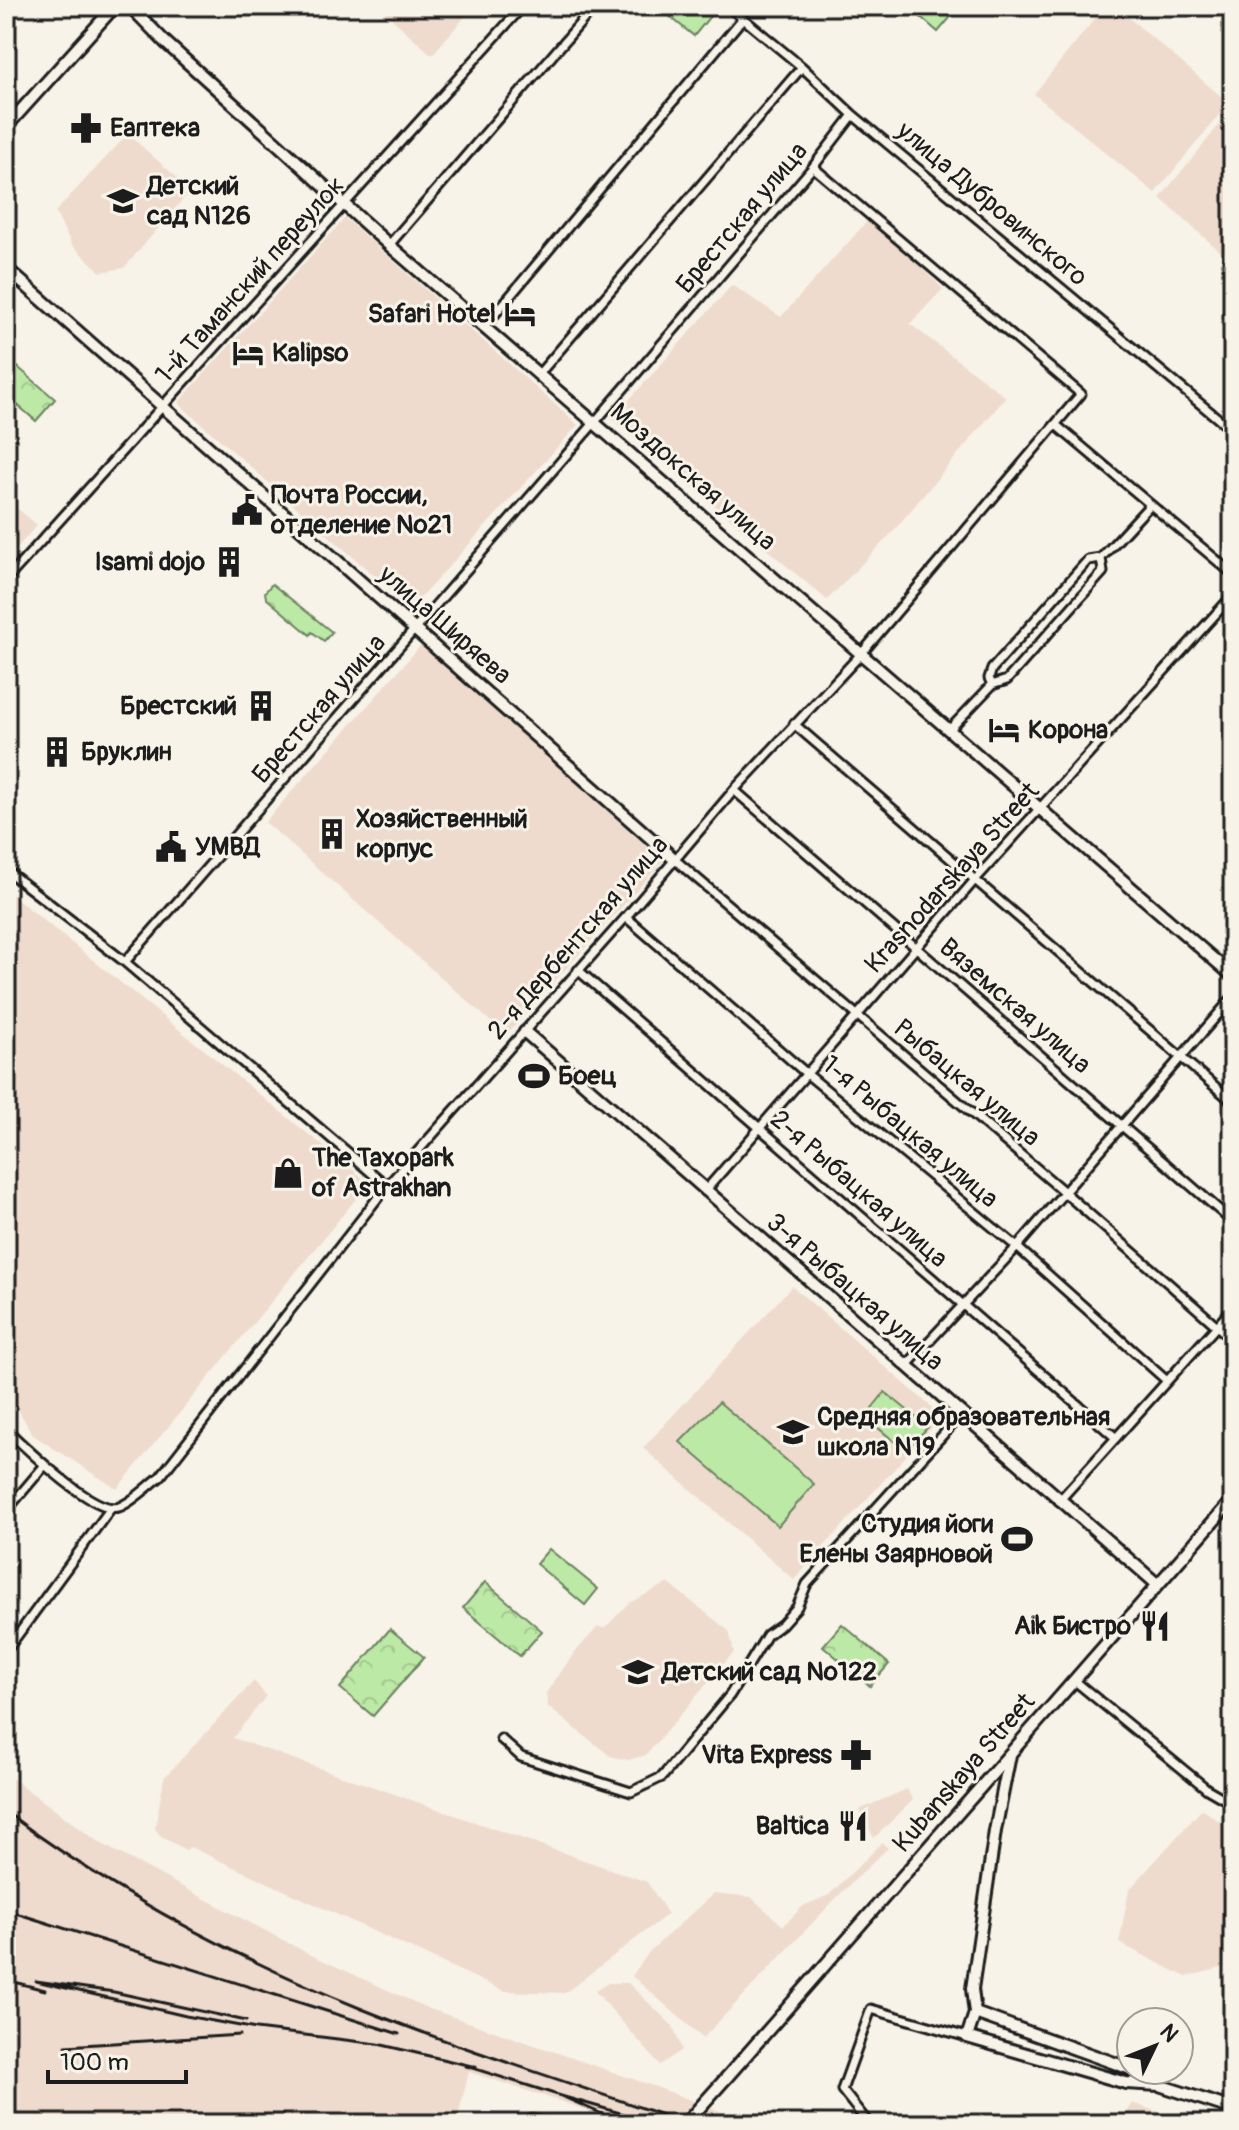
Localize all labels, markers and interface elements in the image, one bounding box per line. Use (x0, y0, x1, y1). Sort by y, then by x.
pharmacy icon: Еаптека (69, 111, 103, 145)
place label: Еаптека (110, 112, 200, 144)
street label: улица Дубровинского (889, 114, 1094, 293)
street label: Брестская улица (669, 136, 815, 300)
place label: Детский сад N126 (145, 170, 251, 232)
street label: 1-й Таманский переулок (149, 170, 351, 390)
school or university icon: Детский сад N126 (106, 184, 140, 218)
hotel icon: Safari Hotel (503, 297, 537, 331)
place label: Safari Hotel (368, 298, 496, 330)
hotel icon: Kalipso (231, 336, 265, 370)
place label: Kalipso (272, 337, 348, 369)
street label: Моздокская улица (603, 396, 783, 558)
place label: Почта России, отделение №21 (270, 479, 452, 541)
public building icon: Почта России, отделение №21 (230, 493, 264, 527)
building icon: Isami dojo (212, 545, 246, 579)
place label: Isami dojo (94, 546, 205, 578)
street label: улица Ширяева (371, 558, 518, 691)
street label: Брестская улица (245, 628, 393, 790)
building icon: Брестский (244, 689, 278, 723)
place label: Брестский (120, 690, 237, 722)
hotel icon: Корона (987, 713, 1021, 747)
place label: Корона (1028, 714, 1108, 746)
building icon: Бруклин (40, 735, 74, 769)
place label: Бруклин (81, 736, 172, 768)
street label: Krasnodarskaya Street (858, 776, 1047, 980)
place label: Хозяйственный корпус (356, 803, 528, 865)
building icon: Хозяйственный корпус (315, 817, 349, 851)
public building icon: УМВД (154, 830, 188, 864)
street label: 2-я Дербентская улица (481, 830, 675, 1046)
place label: УМВД (195, 831, 261, 863)
street label: Вяземская улица (933, 931, 1097, 1081)
street label: Рыбацкая улица (887, 1013, 1047, 1153)
street label: 1-я Рыбацкая улица (815, 1049, 1005, 1215)
sports icon: Боец (517, 1059, 551, 1093)
place label: Боец (558, 1060, 617, 1092)
street label: 2-я Рыбацкая улица (764, 1103, 954, 1275)
place label: The Taxopark of Astrakhan (311, 1142, 455, 1204)
shop icon: The Taxopark of Astrakhan (271, 1156, 305, 1190)
street label: 3-я Рыбацкая улица (760, 1206, 950, 1378)
place label: Средняя образовательная школа N19 (817, 1401, 1110, 1463)
school or university icon: Средняя образовательная школа N19 (776, 1415, 810, 1449)
place label: Студия йоги Елены Заярновой (799, 1508, 993, 1570)
sports icon: Студия йоги Елены Заярновой (1000, 1522, 1034, 1556)
restaurant icon: Aik Бистро (1138, 1609, 1172, 1643)
place label: Aik Бистро (1014, 1610, 1131, 1642)
school or university icon: Детский сад №122 (621, 1655, 655, 1689)
place label: Детский сад №122 (660, 1656, 877, 1688)
street label: Kubanskaya Street (886, 1686, 1042, 1859)
pharmacy icon: Vita Express (839, 1738, 873, 1772)
place label: Vita Express (701, 1739, 832, 1771)
restaurant icon: Baltica (836, 1809, 870, 1843)
place label: Baltica (756, 1810, 829, 1842)
north arrow (1115, 2006, 1195, 2086)
text: N (1154, 2018, 1184, 2048)
scale bar (48, 2034, 186, 2084)
text: 100 m (60, 2048, 129, 2077)

